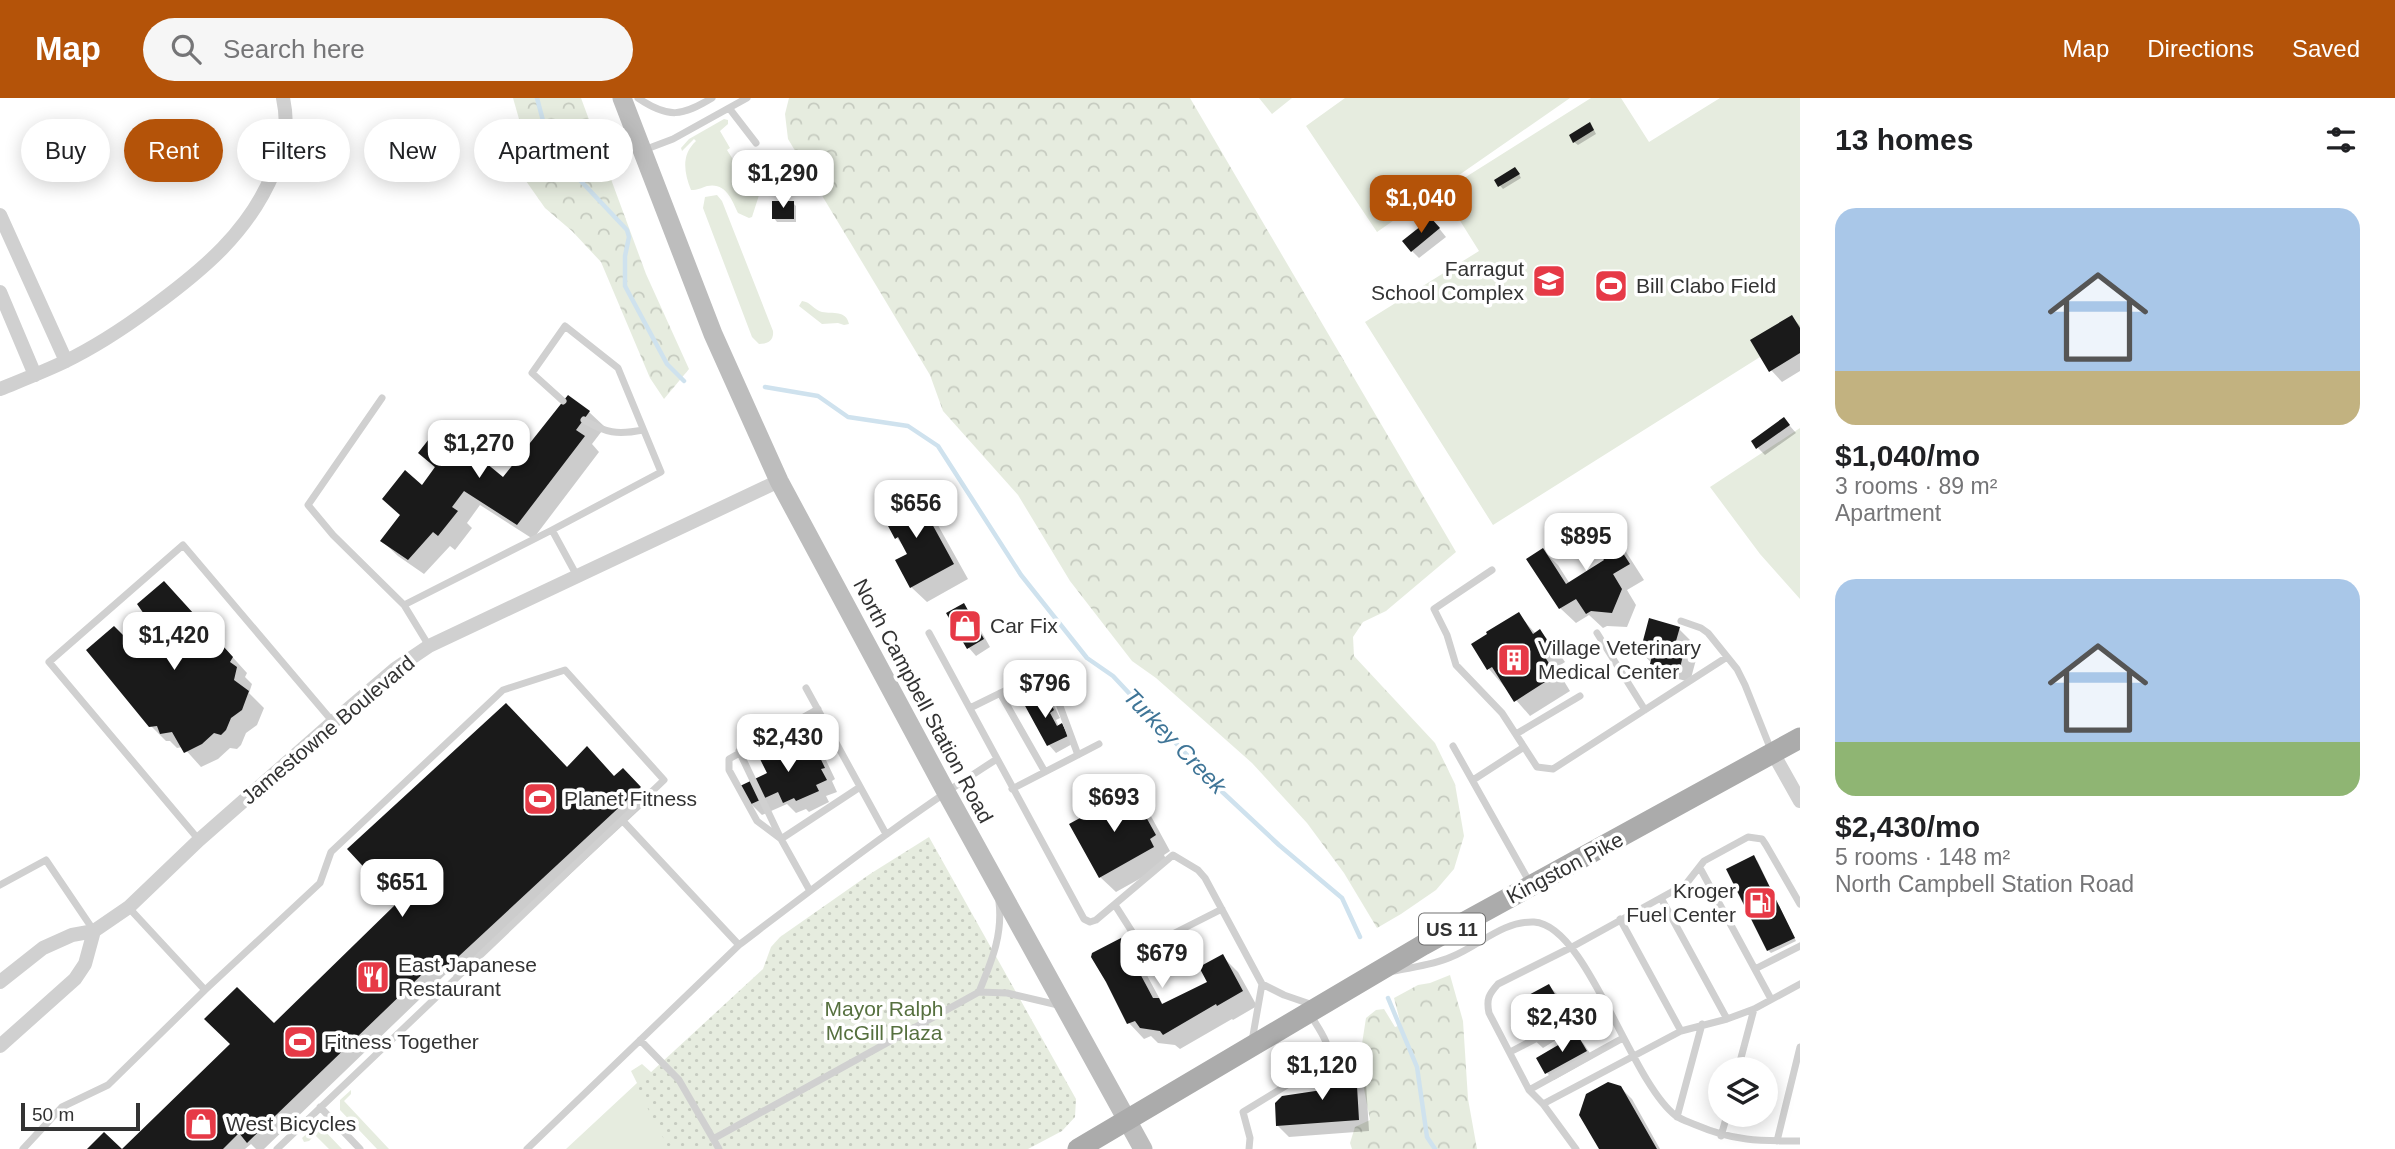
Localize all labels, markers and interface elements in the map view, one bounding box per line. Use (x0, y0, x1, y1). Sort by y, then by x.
search box (143, 18, 633, 81)
text: Map (35, 30, 101, 67)
icon: search (167, 30, 205, 68)
text: Search here (223, 34, 365, 64)
text: Map (2063, 35, 2109, 62)
text: Directions (2147, 35, 2254, 62)
text: Saved (2292, 35, 2360, 62)
chip: Buy (21, 119, 110, 182)
chip: Rent (124, 119, 223, 182)
chip: Filters (237, 119, 350, 182)
chip: New (364, 119, 460, 182)
chip: Apartment (474, 119, 633, 182)
icon: filters (2322, 121, 2360, 159)
text: 13 homes (1835, 123, 1973, 156)
pin: $1,290 (726, 150, 840, 210)
text: $1,290 (748, 160, 818, 186)
pin: $1,040 (1364, 176, 1478, 235)
text: $1,040 (1386, 185, 1456, 211)
icon: home (2035, 254, 2161, 380)
place label: Farragut School Complex (1371, 257, 1525, 304)
school or university icon: Farragut School Complex (1530, 262, 1568, 300)
sports icon: Bill Clabo Field (1592, 267, 1630, 305)
place label: Bill Clabo Field (1636, 274, 1776, 297)
pin: $1,270 (422, 420, 536, 480)
text: $1,270 (444, 430, 514, 456)
text: $1,040/mo (1835, 439, 1980, 472)
text: 3 rooms · 89 m² (1835, 473, 1997, 499)
pin: $656 (875, 480, 957, 540)
text: $656 (890, 490, 942, 516)
text: Apartment (1835, 500, 1941, 526)
pin: $895 (1545, 514, 1627, 573)
text: $895 (1560, 523, 1612, 549)
street label: North Campbell Station Road (849, 575, 998, 827)
shop icon: Car Fix (946, 607, 984, 645)
pin: $1,420 (117, 612, 231, 672)
place label: Car Fix (990, 614, 1058, 637)
text: $1,420 (139, 622, 209, 648)
icon: home (2035, 625, 2161, 751)
place label: Village Veterinary Medical Center (1538, 636, 1702, 683)
building icon: Village Veterinary Medical Center (1495, 641, 1533, 679)
street label: Jamestowne Boulevard (237, 651, 419, 809)
pin: $796 (1004, 660, 1086, 720)
text: $796 (1019, 670, 1071, 696)
water label: Turkey Creek (1118, 683, 1233, 800)
pin: $2,430 (731, 714, 845, 774)
text: $2,430 (753, 724, 823, 750)
pin: $693 (1073, 774, 1155, 834)
sports icon: Planet Fitness (521, 780, 559, 818)
text: $693 (1088, 784, 1140, 810)
place label: Planet Fitness (564, 787, 697, 810)
text: $2,430/mo (1835, 810, 1980, 843)
street label: Kingston Pike (1503, 827, 1627, 908)
text: 5 rooms · 148 m² (1835, 844, 2010, 870)
pin: $651 (361, 860, 443, 919)
text: $651 (376, 869, 428, 895)
text: North Campbell Station Road (1835, 871, 2134, 897)
place label: Kroger Fuel Center (1626, 879, 1736, 926)
fuel station icon: Kroger Fuel Center (1741, 884, 1779, 922)
road number: US 11 (1419, 914, 1485, 944)
pin: $679 (1121, 930, 1203, 990)
text: $679 (1136, 940, 1188, 966)
place label: East Japanese Restaurant (398, 953, 537, 1000)
restaurant icon: East Japanese Restaurant (354, 958, 392, 996)
pin: $2,430 (1505, 995, 1619, 1054)
park label: Mayor Ralph McGill Plaza (824, 997, 944, 1044)
text: $2,430 (1527, 1004, 1597, 1030)
sports icon: Fitness Together (281, 1023, 319, 1061)
place label: Fitness Together (324, 1030, 479, 1053)
pin: $1,120 (1265, 1042, 1379, 1102)
text: $1,120 (1287, 1052, 1357, 1078)
map controls (1708, 1057, 1778, 1127)
button: layers (1708, 1057, 1778, 1127)
scale bar (21, 1100, 140, 1132)
text: 50 m (32, 1104, 74, 1125)
shop icon: West Bicycles (182, 1105, 220, 1143)
place label: West Bicycles (226, 1112, 356, 1135)

